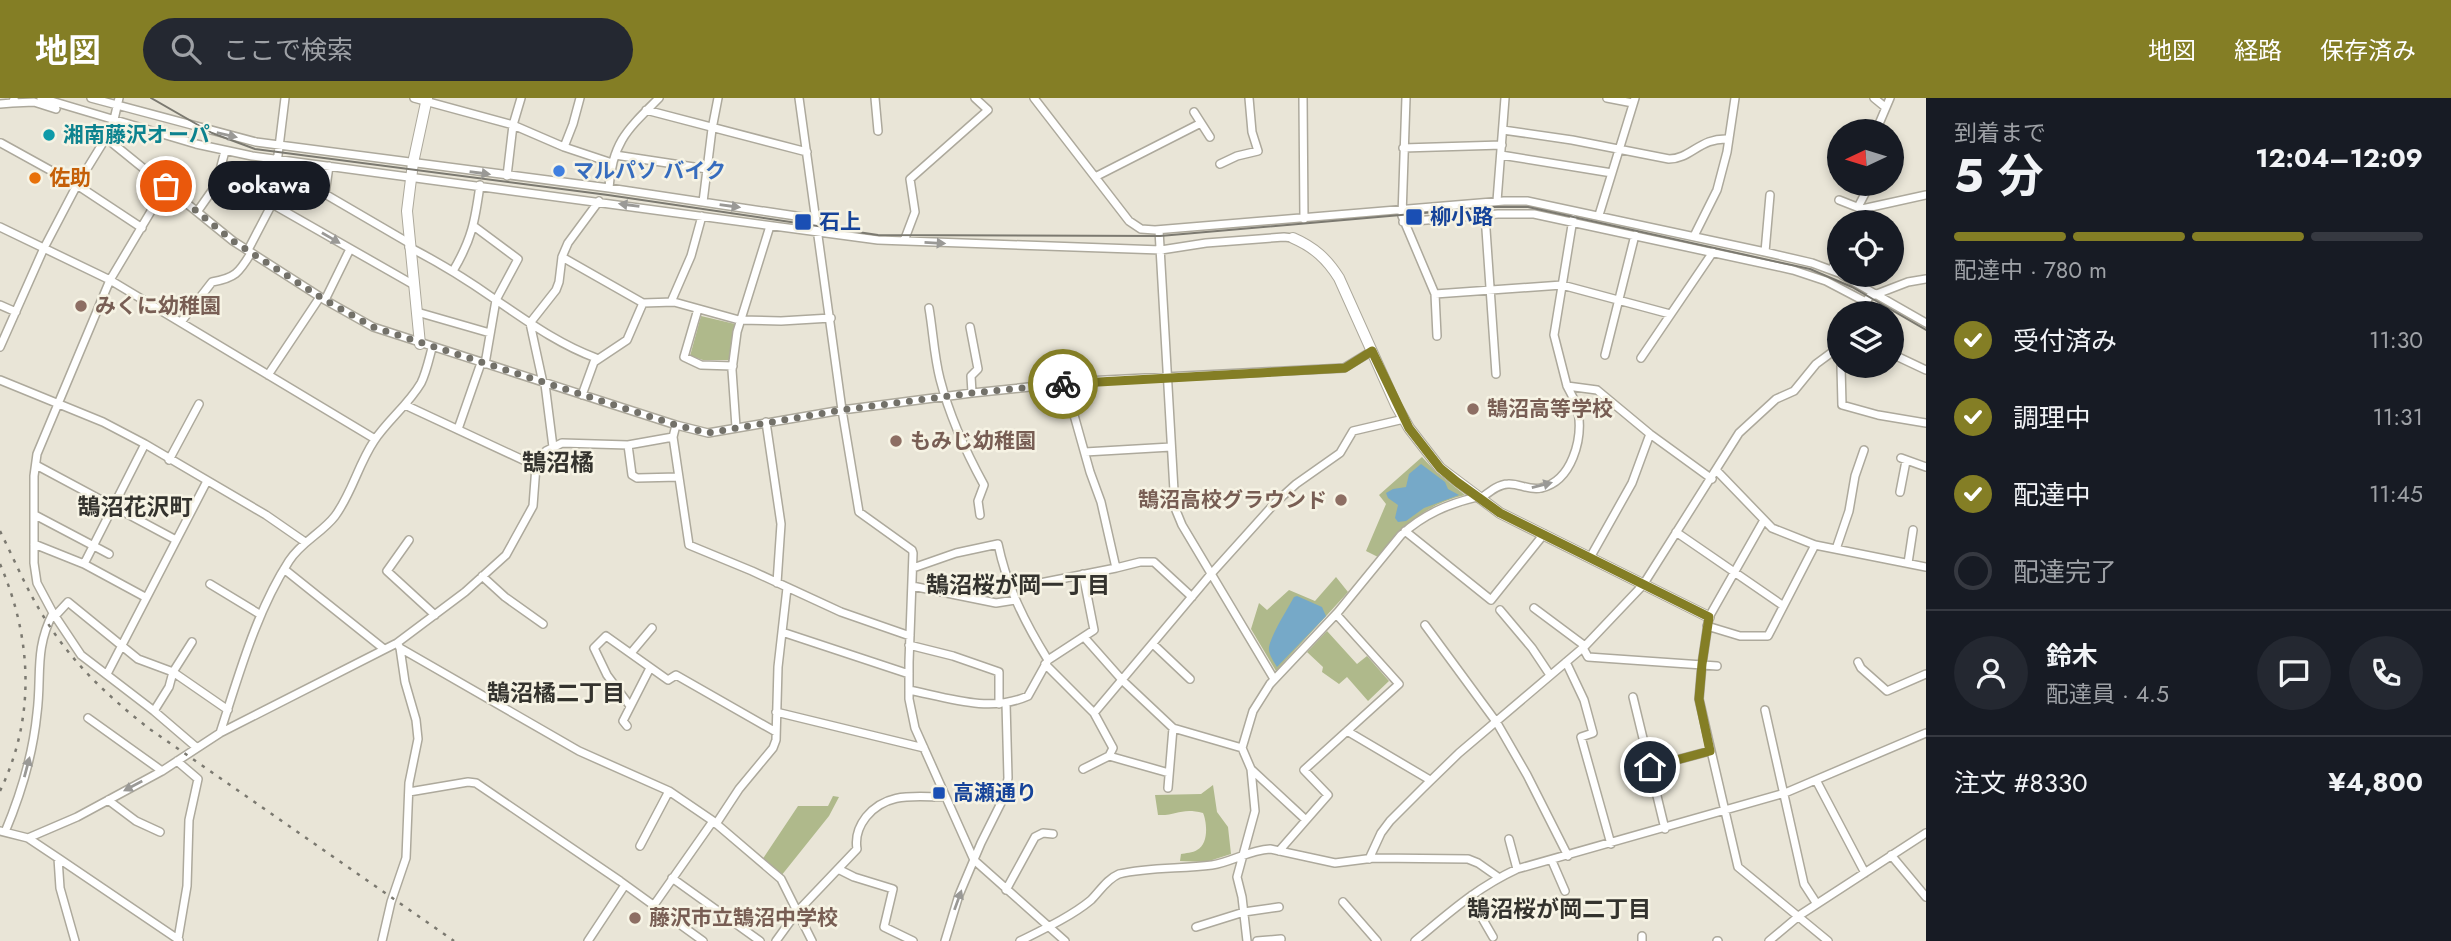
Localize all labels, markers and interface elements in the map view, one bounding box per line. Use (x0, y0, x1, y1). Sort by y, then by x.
search box (143, 18, 633, 81)
text: 地図 (35, 27, 101, 74)
icon: search (167, 30, 205, 68)
text: ここで検索 (223, 31, 353, 69)
text: 地図 (2148, 33, 2196, 68)
text: 経路 (2234, 33, 2282, 68)
text: 保存済み (2320, 33, 2416, 68)
text: 到着まで (1954, 116, 2046, 150)
north arrow (1827, 119, 1904, 196)
map controls (1827, 119, 1904, 378)
place label: 湘南藤沢オーパ (63, 120, 210, 150)
marker: 湘南藤沢オーパ (41, 127, 57, 143)
one-way arrow (216, 130, 238, 141)
text: 12:04–12:09 (2255, 139, 2423, 177)
text: 5 分 (1954, 143, 2043, 209)
pin (136, 156, 196, 216)
place label: マルパソ バイク (573, 156, 726, 186)
callout: ookawa (208, 162, 330, 210)
place label: 佐助 (49, 163, 91, 193)
marker: マルパソ バイク (551, 163, 567, 179)
icon: bag (147, 167, 185, 205)
one-way arrow (469, 167, 491, 178)
text: ookawa (228, 168, 310, 202)
marker: 佐助 (27, 170, 43, 186)
one-way arrow (618, 200, 640, 211)
one-way arrow (719, 201, 741, 212)
place label: 柳小路 (1430, 202, 1493, 232)
place label: 石上 (819, 207, 861, 237)
marker: 柳小路 (1404, 207, 1424, 227)
button: locate (1827, 210, 1904, 287)
marker: 石上 (793, 212, 813, 232)
one-way arrow (322, 232, 341, 244)
one-way arrow (924, 237, 946, 248)
text: 配達中 · 780 m (1954, 253, 2107, 287)
place label: みくに幼稚園 (95, 291, 221, 321)
marker: みくに幼稚園 (73, 298, 89, 314)
button: layers (1827, 301, 1904, 378)
icon: check (1954, 321, 1992, 359)
text: 受付済み (2013, 322, 2117, 360)
text: 11:30 (2369, 323, 2423, 357)
courier (1028, 349, 1098, 419)
icon: bike (1044, 365, 1082, 403)
place label: 鵠沼高等学校 (1487, 394, 1613, 424)
icon: check (1954, 398, 1992, 436)
text: 調理中 (2013, 399, 2091, 437)
text: 11:31 (2372, 400, 2423, 434)
marker: 鵠沼高等学校 (1465, 401, 1481, 417)
place label: もみじ幼稚園 (910, 426, 1036, 456)
marker: もみじ幼稚園 (888, 433, 904, 449)
district label: 鵠沼橘 (522, 445, 594, 480)
icon: check (1954, 475, 1992, 513)
text: 配達中 (2013, 476, 2091, 514)
text: 11:45 (2369, 477, 2423, 511)
one-way arrow (1532, 480, 1554, 491)
place label: 鵠沼高校グラウンド (1138, 485, 1327, 515)
district label: 鵠沼花沢町 (78, 490, 193, 524)
marker: 鵠沼高校グラウンド (1333, 492, 1349, 508)
text: 配達完了 (2013, 553, 2117, 591)
district label: 鵠沼桜が岡一丁目 (926, 568, 1110, 602)
button: person (1954, 636, 2028, 710)
button: chat (2257, 636, 2331, 710)
button: phone (2349, 636, 2423, 710)
text: 鈴木 (2046, 637, 2098, 675)
district label: 鵠沼橘二丁目 (487, 676, 625, 710)
text: 配達員 · 4.5 (2046, 677, 2169, 711)
pin (1620, 737, 1680, 797)
icon: home (1631, 748, 1669, 786)
one-way arrow (22, 756, 33, 778)
text: ¥4,800 (2328, 763, 2423, 801)
text: 注文 #8330 (1954, 764, 2088, 802)
place label: 高瀬通り (953, 778, 1037, 808)
one-way arrow (123, 780, 143, 792)
marker: 高瀬通り (931, 785, 947, 801)
one-way arrow (953, 890, 964, 911)
district label: 鵠沼桜が岡二丁目 (1467, 892, 1651, 926)
place label: 藤沢市立鵠沼中学校 (649, 903, 838, 933)
marker: 藤沢市立鵠沼中学校 (627, 910, 643, 926)

